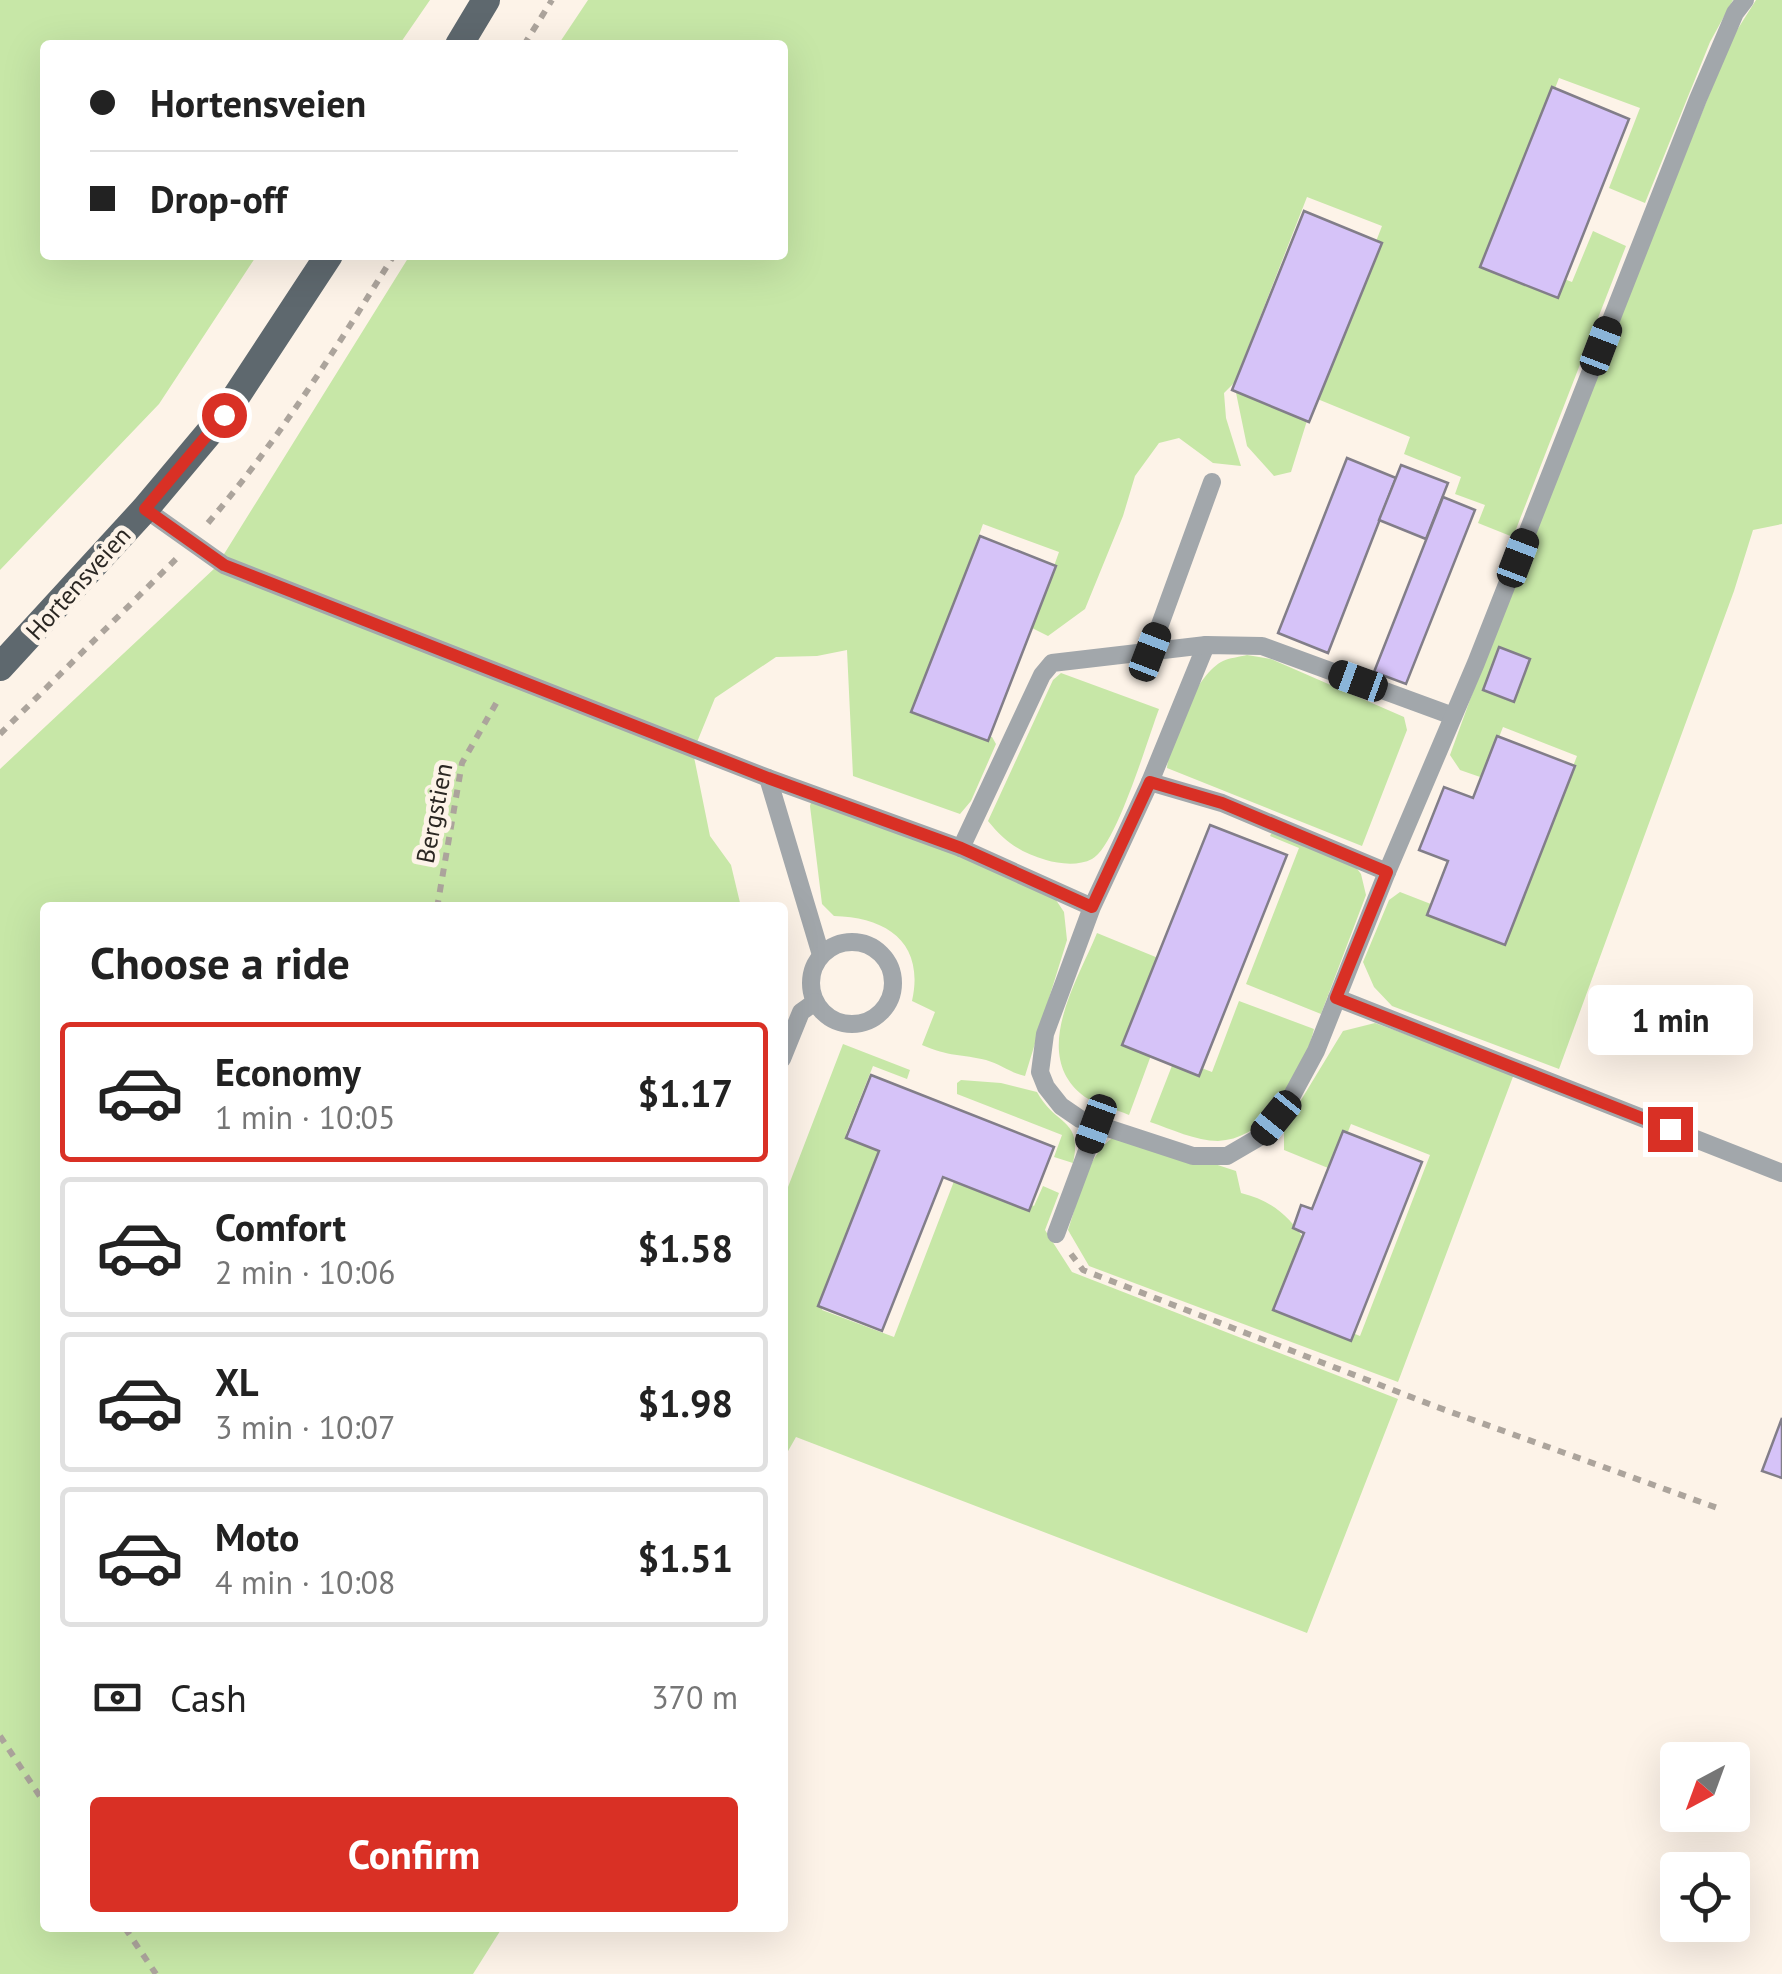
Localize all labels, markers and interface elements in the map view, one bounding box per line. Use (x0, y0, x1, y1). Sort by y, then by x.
text: Hortensveien (150, 78, 366, 127)
text: Drop-off (150, 174, 287, 223)
car (1576, 313, 1626, 379)
route start (202, 393, 247, 438)
street label: Hortensveien (19, 519, 137, 647)
car (1493, 525, 1543, 591)
car (1125, 619, 1175, 685)
car (1325, 657, 1391, 705)
street label: Bergstien (409, 760, 459, 866)
text: Choose a ride (90, 933, 350, 991)
callout: 1 min (1588, 984, 1752, 1054)
text: 1 min (1631, 999, 1710, 1041)
icon: car (95, 1047, 185, 1137)
text: Economy (215, 1047, 361, 1096)
text: $1.17 (637, 1068, 733, 1117)
car (1245, 1085, 1307, 1151)
car (1072, 1091, 1120, 1157)
text: 1 min · 10:05 (215, 1096, 395, 1138)
route end (1648, 1107, 1693, 1152)
icon: car (95, 1202, 185, 1292)
text: Comfort (215, 1202, 346, 1251)
text: $1.58 (637, 1223, 733, 1272)
text: 2 min · 10:06 (215, 1251, 395, 1293)
icon: car (95, 1357, 185, 1447)
text: XL (215, 1357, 259, 1406)
text: $1.98 (637, 1378, 733, 1427)
text: 3 min · 10:07 (215, 1406, 395, 1448)
icon: car (95, 1512, 185, 1602)
text: Moto (215, 1512, 299, 1561)
text: $1.51 (637, 1533, 733, 1582)
text: 4 min · 10:08 (215, 1561, 395, 1603)
icon: cash (90, 1670, 145, 1725)
text: Cash (170, 1673, 247, 1722)
text: 370 m (651, 1676, 738, 1718)
north arrow (1660, 1742, 1750, 1832)
map controls (1660, 1742, 1750, 1942)
button: Confirm (90, 1797, 738, 1912)
button: locate (1660, 1852, 1750, 1942)

